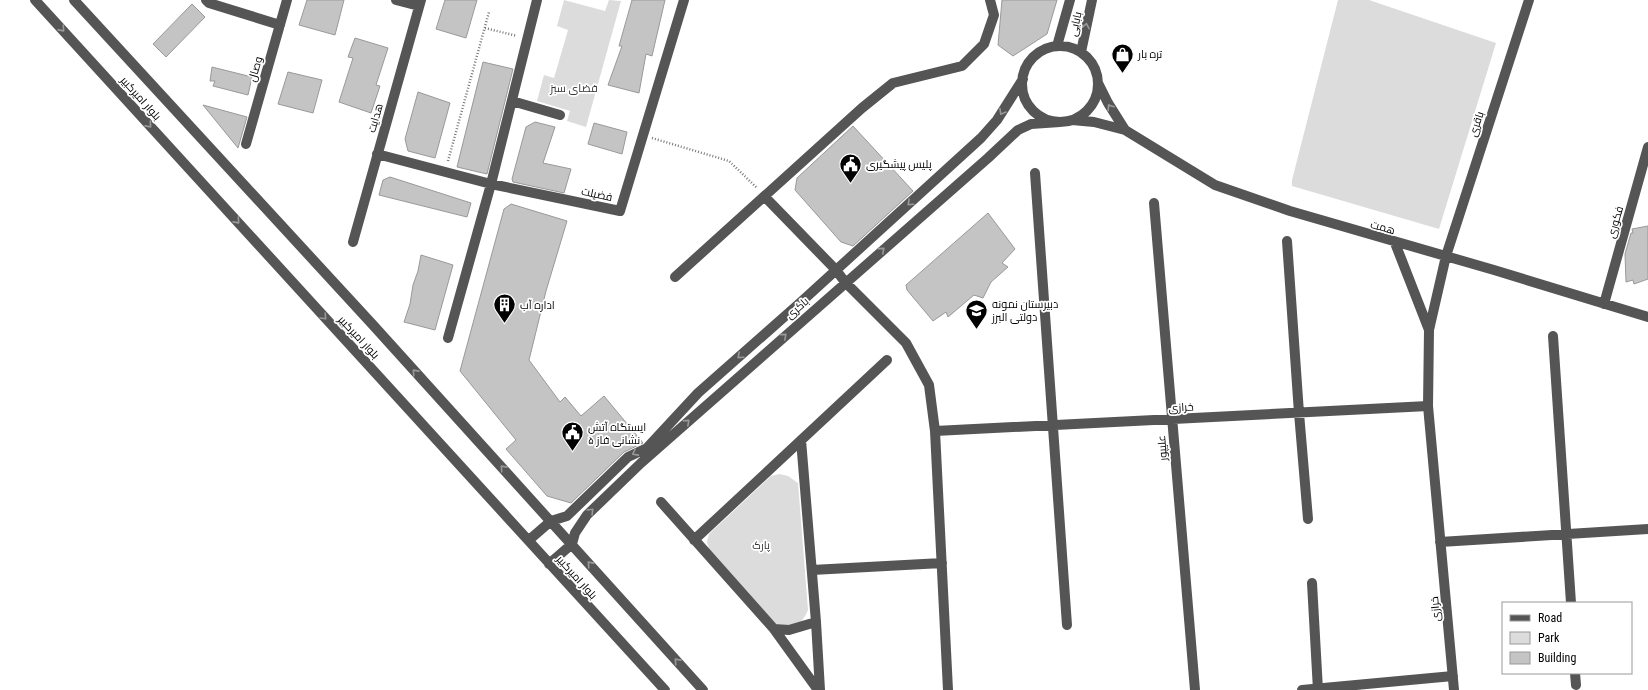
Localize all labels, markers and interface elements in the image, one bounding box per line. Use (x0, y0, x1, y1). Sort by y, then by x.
street label: بابایی (1067, 10, 1084, 38)
one-way arrow (1082, 23, 1090, 29)
one-way arrow (57, 24, 64, 32)
shop icon: تره بار (1109, 41, 1135, 74)
place label: تره بار (1137, 48, 1162, 61)
street label: وصال (246, 55, 265, 83)
street label: بلوار امیرکبیر (117, 73, 164, 123)
park label: فضای سبز (549, 82, 598, 95)
street label: هدایت (365, 102, 386, 134)
one-way arrow (1107, 104, 1115, 111)
one-way arrow (999, 108, 1006, 115)
street label: باقری (1466, 110, 1487, 139)
one-way arrow (144, 120, 152, 128)
public building icon: پلیس پیشگیری (838, 151, 864, 184)
place label: پلیس پیشگیری (866, 158, 932, 171)
street label: فضیلت (580, 185, 614, 204)
one-way arrow (907, 199, 915, 206)
street label: فکوری (1605, 204, 1626, 240)
one-way arrow (232, 216, 239, 224)
street label: همت (1369, 218, 1397, 237)
one-way arrow (877, 248, 884, 255)
building icon: اداره آب (492, 292, 518, 325)
street label: باکری (783, 295, 812, 322)
school or university icon: دبیرستان نمونه دولتی البرز (964, 297, 990, 330)
place label: دبیرستان نمونه دولتی البرز (991, 298, 1058, 324)
place label: اداره آب (520, 299, 555, 312)
street label: بلوار امیرکبیر (335, 312, 382, 362)
one-way arrow (319, 313, 326, 320)
one-way arrow (779, 334, 787, 341)
one-way arrow (738, 351, 745, 358)
one-way arrow (413, 369, 420, 377)
street label: خرازی (1168, 400, 1194, 415)
public building icon: ایستگاه آتش نشانی فاز ۵ (560, 420, 586, 453)
one-way arrow (682, 420, 689, 427)
place label: ایستگاه آتش نشانی فاز ۵ (588, 421, 646, 447)
street label: علیپور (1155, 435, 1170, 462)
one-way arrow (632, 449, 640, 456)
one-way arrow (500, 465, 507, 473)
one-way arrow (587, 508, 594, 516)
park label: پارک (752, 539, 770, 552)
street label: بلوار امیرکبیر (553, 552, 600, 602)
one-way arrow (587, 561, 595, 569)
street label: خرازی (1428, 596, 1443, 622)
legend (1502, 602, 1632, 674)
text: Road (1538, 611, 1562, 625)
text: Park (1538, 631, 1560, 645)
text: Building (1538, 651, 1576, 665)
one-way arrow (674, 658, 682, 666)

